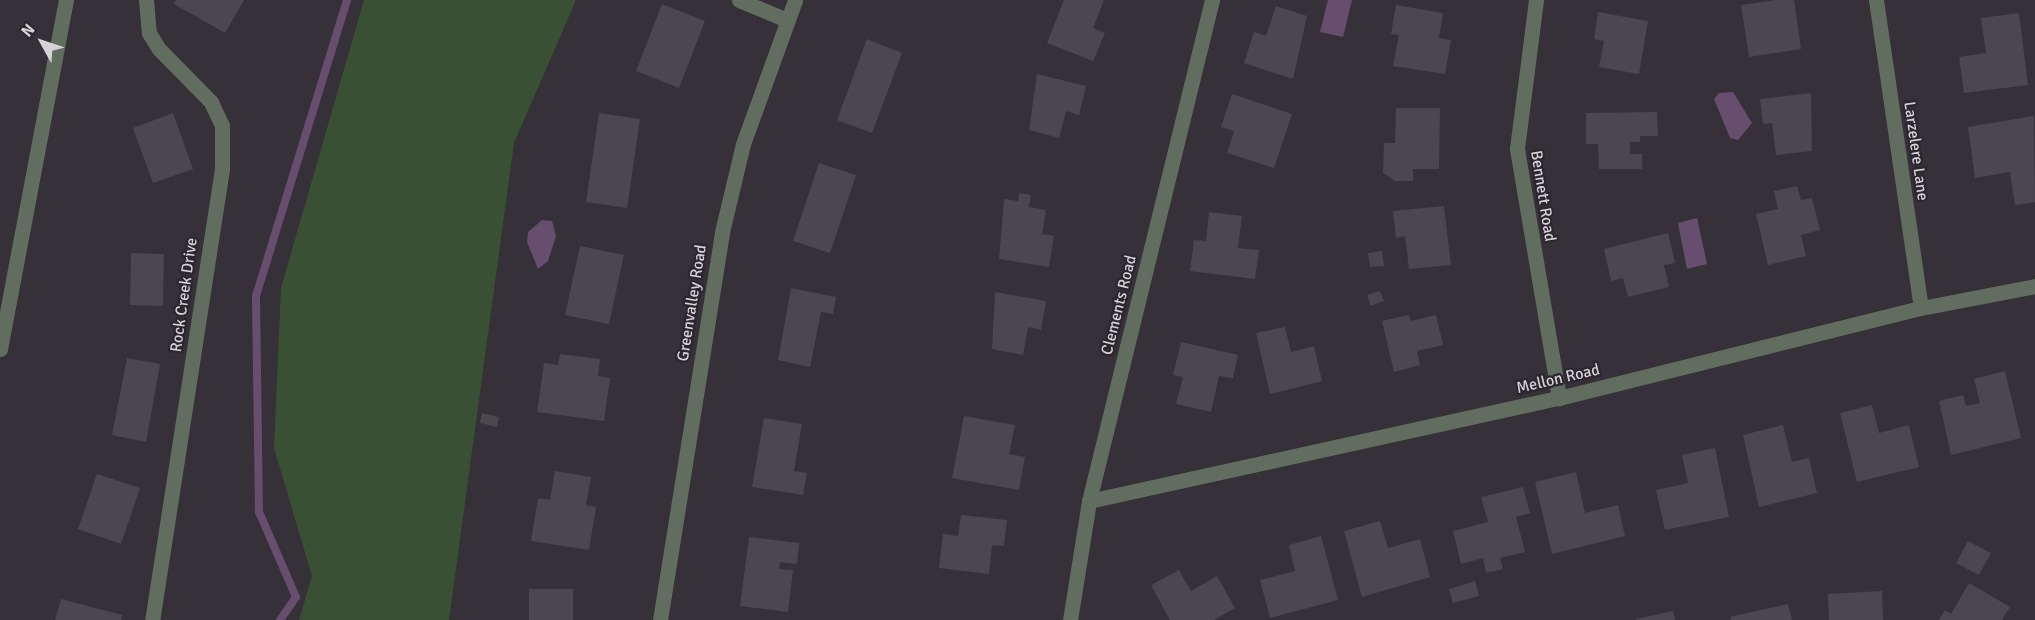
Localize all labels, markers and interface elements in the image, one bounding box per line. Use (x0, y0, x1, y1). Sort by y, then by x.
north arrow (12, 12, 72, 72)
text: N (17, 20, 39, 41)
street label: Larzelere Lane (1900, 100, 1932, 202)
street label: Bennett Road (1526, 149, 1560, 243)
street label: Rock Creek Drive (166, 237, 202, 353)
street label: Greenvalley Road (673, 243, 711, 363)
street label: Clements Road (1097, 253, 1141, 357)
street label: Mellon Road (1515, 360, 1601, 398)

